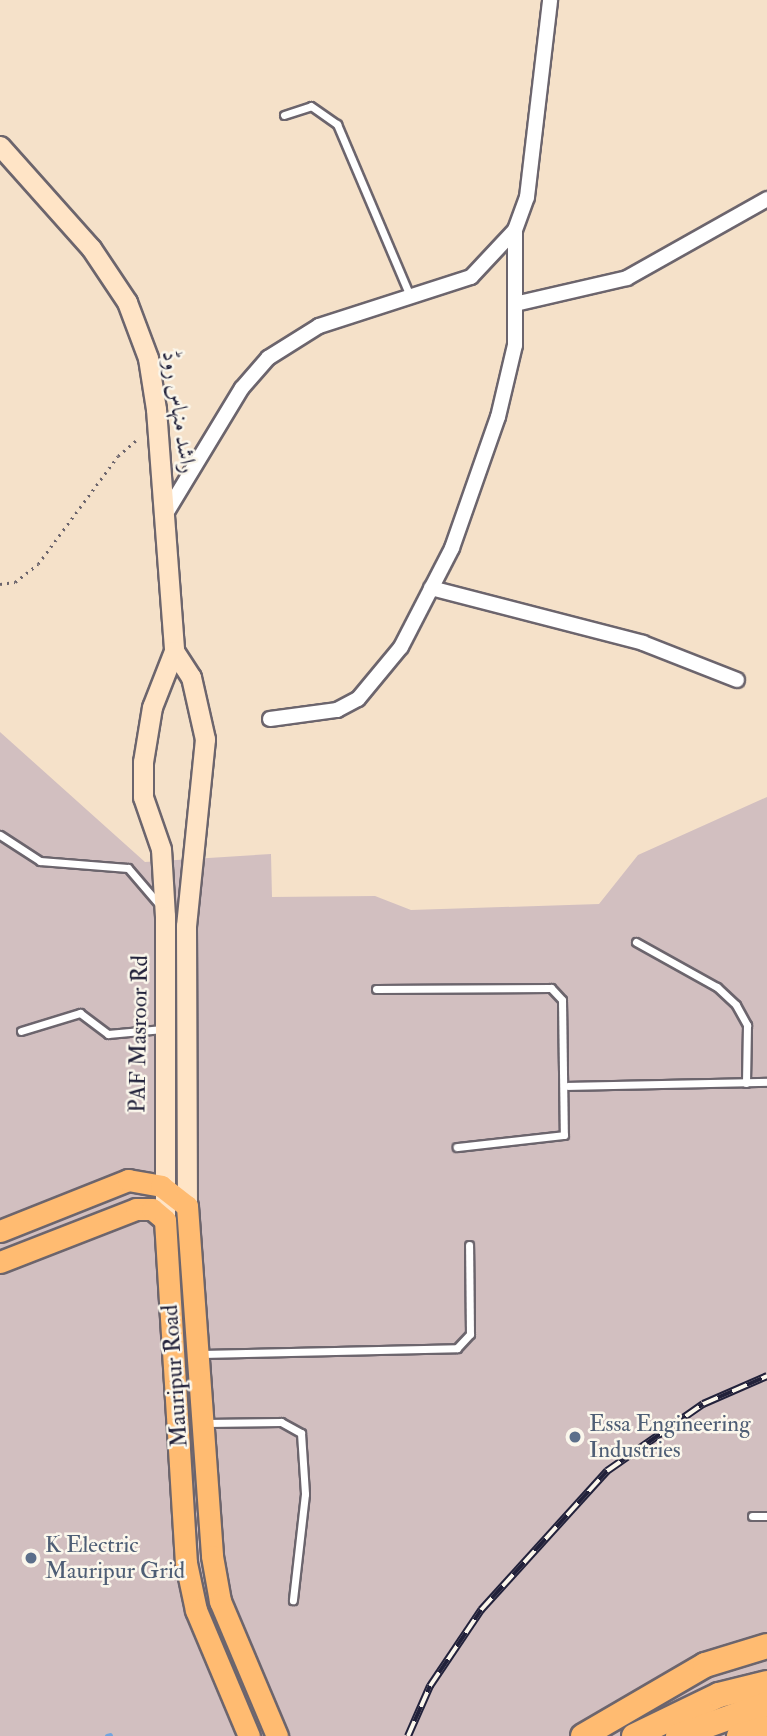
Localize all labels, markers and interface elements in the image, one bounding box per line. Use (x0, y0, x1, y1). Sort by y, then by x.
street label: راشد منہاس روڈ (156, 349, 202, 475)
street label: PAF Masroor Rd (124, 955, 154, 1113)
street label: Mauripur Road (156, 1304, 194, 1448)
place label: Essa Engineering Industries (589, 1410, 750, 1464)
marker: Essa Engineering Industries (567, 1429, 583, 1445)
place label: K Electric Mauripur Grid (45, 1531, 185, 1585)
marker: K Electric Mauripur Grid (23, 1550, 39, 1566)

